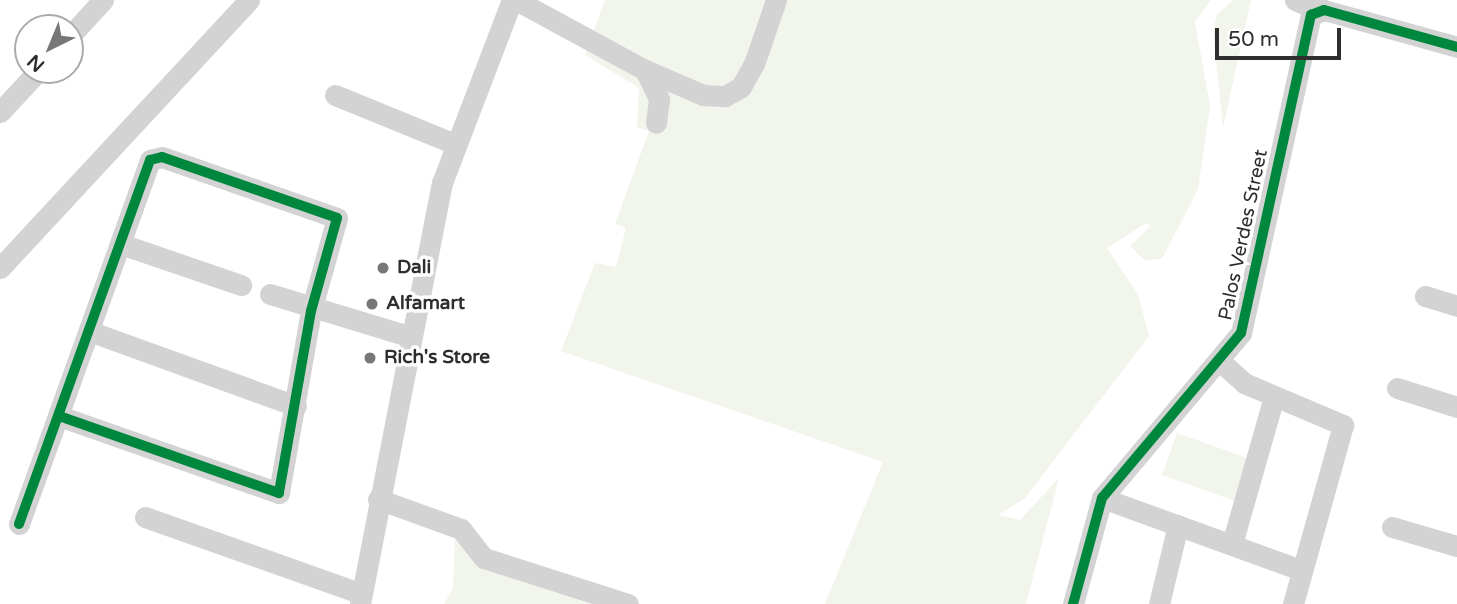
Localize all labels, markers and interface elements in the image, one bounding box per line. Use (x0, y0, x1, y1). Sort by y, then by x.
north arrow (14, 14, 84, 84)
scale bar (1219, 14, 1345, 58)
text: 50 m (1228, 27, 1279, 52)
text: N (23, 50, 49, 76)
street label: Palos Verdes Street (1215, 147, 1273, 323)
place label: Dali (397, 257, 431, 279)
marker: Dali (375, 260, 391, 276)
place label: Alfamart (386, 293, 465, 315)
marker: Alfamart (364, 296, 380, 312)
place label: Rich's Store (384, 347, 490, 369)
marker: Rich's Store (362, 350, 378, 366)

